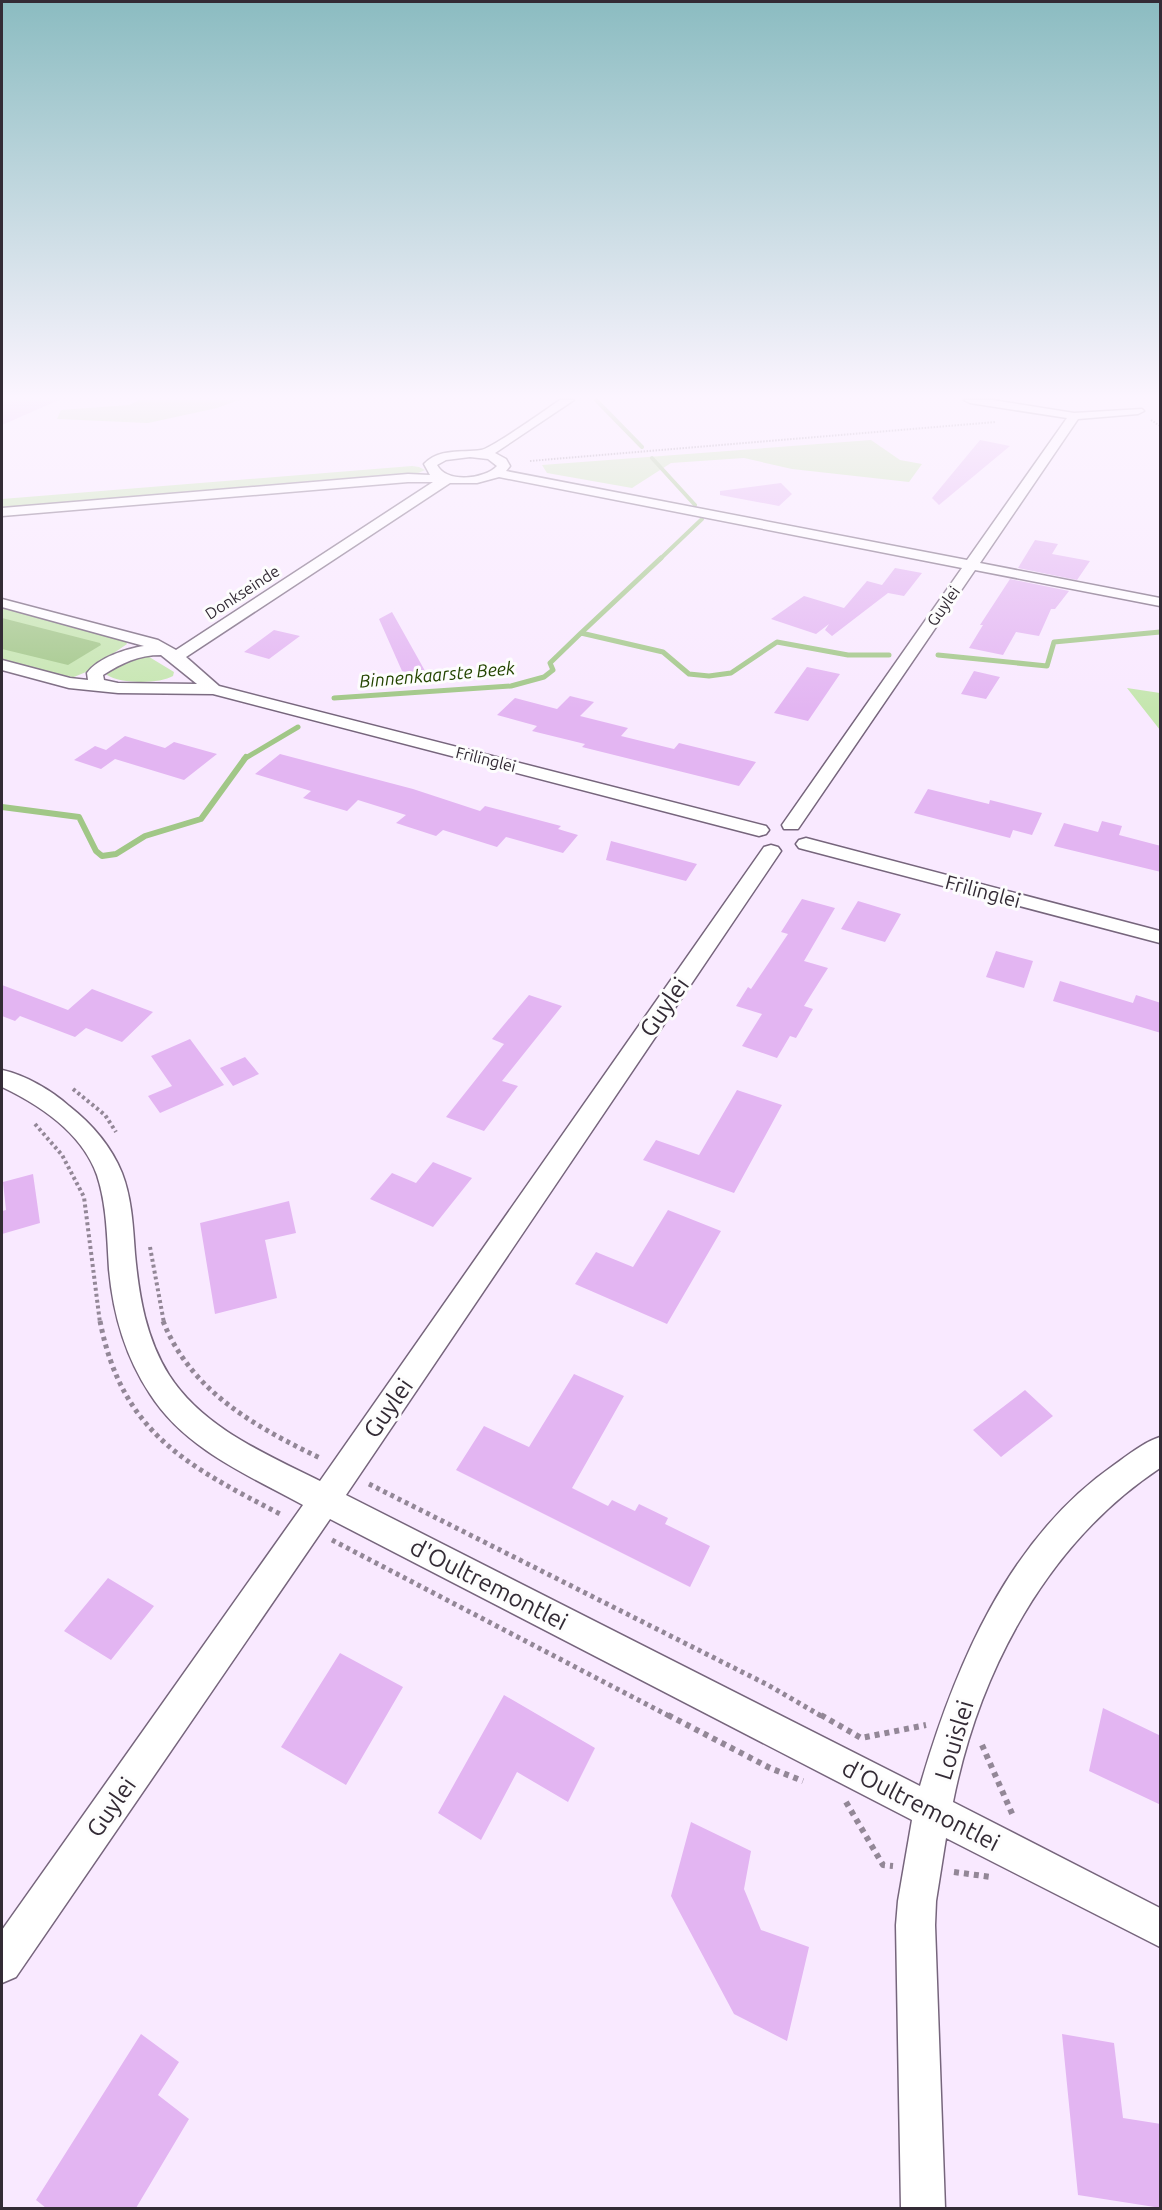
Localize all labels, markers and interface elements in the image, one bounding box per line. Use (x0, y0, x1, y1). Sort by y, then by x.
street label: Donkseinde (202, 561, 282, 623)
street label: Guylei (923, 583, 963, 629)
water label: Binnenkaarste Beek (358, 657, 516, 691)
street label: Frilinglei (454, 743, 518, 775)
street label: Frilinglei (943, 870, 1023, 912)
street label: Guylei (634, 972, 694, 1042)
street label: Guylei (358, 1373, 418, 1443)
street label: d'Oultremontlei (406, 1533, 572, 1635)
street label: Louislei (929, 1697, 979, 1783)
street label: d'Oultremontlei (838, 1754, 1004, 1856)
street label: Guylei (81, 1772, 141, 1842)

